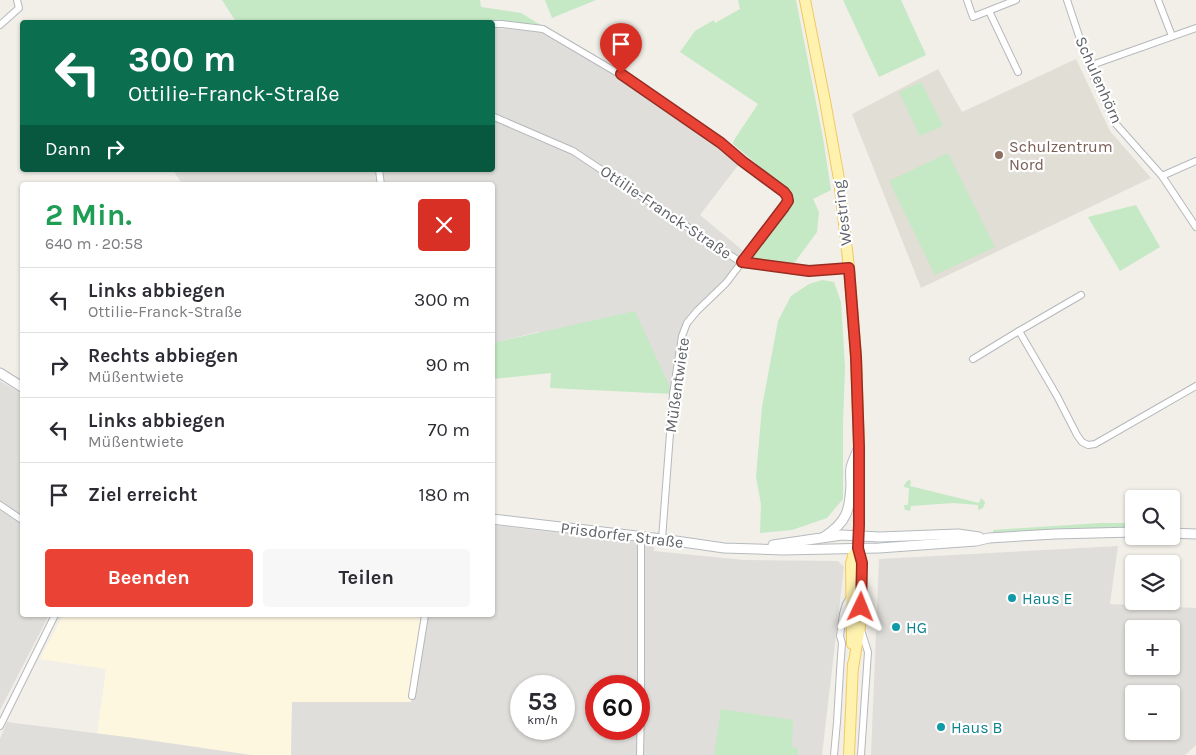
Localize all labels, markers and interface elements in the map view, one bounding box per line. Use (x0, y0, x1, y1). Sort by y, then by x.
pin (600, 23, 642, 74)
icon: arrive (607, 30, 635, 58)
street label: Schulenhörn (1071, 33, 1127, 127)
text: 300 m (128, 39, 236, 80)
icon: left (45, 40, 110, 105)
text: Ottilie-Franck-Straße (128, 81, 340, 107)
icon: right (101, 135, 129, 163)
place label: Schulzentrum Nord (1009, 137, 1113, 174)
text: Dann (45, 138, 91, 160)
marker: Schulzentrum Nord (993, 149, 1005, 161)
street label: Ottilie-Franck-Straße (597, 161, 735, 263)
street label: Westring (829, 179, 855, 247)
text: 2 Min. (45, 197, 132, 233)
button: close (418, 199, 470, 251)
text: 640 m · 20:58 (45, 234, 143, 253)
text: Links abbiegen (88, 280, 225, 302)
icon: left (45, 286, 73, 314)
text: 300 m (414, 289, 470, 311)
text: Ottilie-Franck-Straße (88, 302, 242, 321)
street label: Müßentwiete (661, 336, 693, 434)
text: Rechts abbiegen (88, 345, 238, 367)
icon: right (45, 351, 73, 379)
text: 90 m (425, 354, 470, 376)
text: Müßentwiete (88, 367, 184, 386)
text: Links abbiegen (88, 410, 225, 432)
icon: left (45, 416, 73, 444)
text: 70 m (428, 419, 470, 441)
text: Müßentwiete (88, 432, 184, 451)
icon: arrive (45, 481, 73, 509)
text: Ziel erreicht (88, 484, 198, 506)
text: 180 m (418, 484, 470, 506)
map controls (1125, 490, 1180, 740)
button: search (1125, 490, 1180, 545)
street label: Prisdorfer Straße (560, 518, 684, 552)
button: Beenden (45, 549, 253, 607)
button: Teilen (263, 549, 470, 607)
button: layers (1125, 555, 1180, 610)
position arrow (834, 580, 886, 632)
place label: Haus E (1022, 589, 1072, 608)
marker: Haus E (1006, 592, 1018, 604)
place label: HG (906, 618, 927, 637)
button: + (1125, 620, 1180, 675)
marker: HG (890, 621, 902, 633)
speed limit sign: 60 (585, 675, 650, 740)
button: − (1125, 685, 1180, 740)
text: 53 (527, 687, 558, 716)
text: km/h (527, 713, 558, 727)
place label: Haus B (951, 718, 1002, 737)
marker: Haus B (935, 721, 947, 733)

